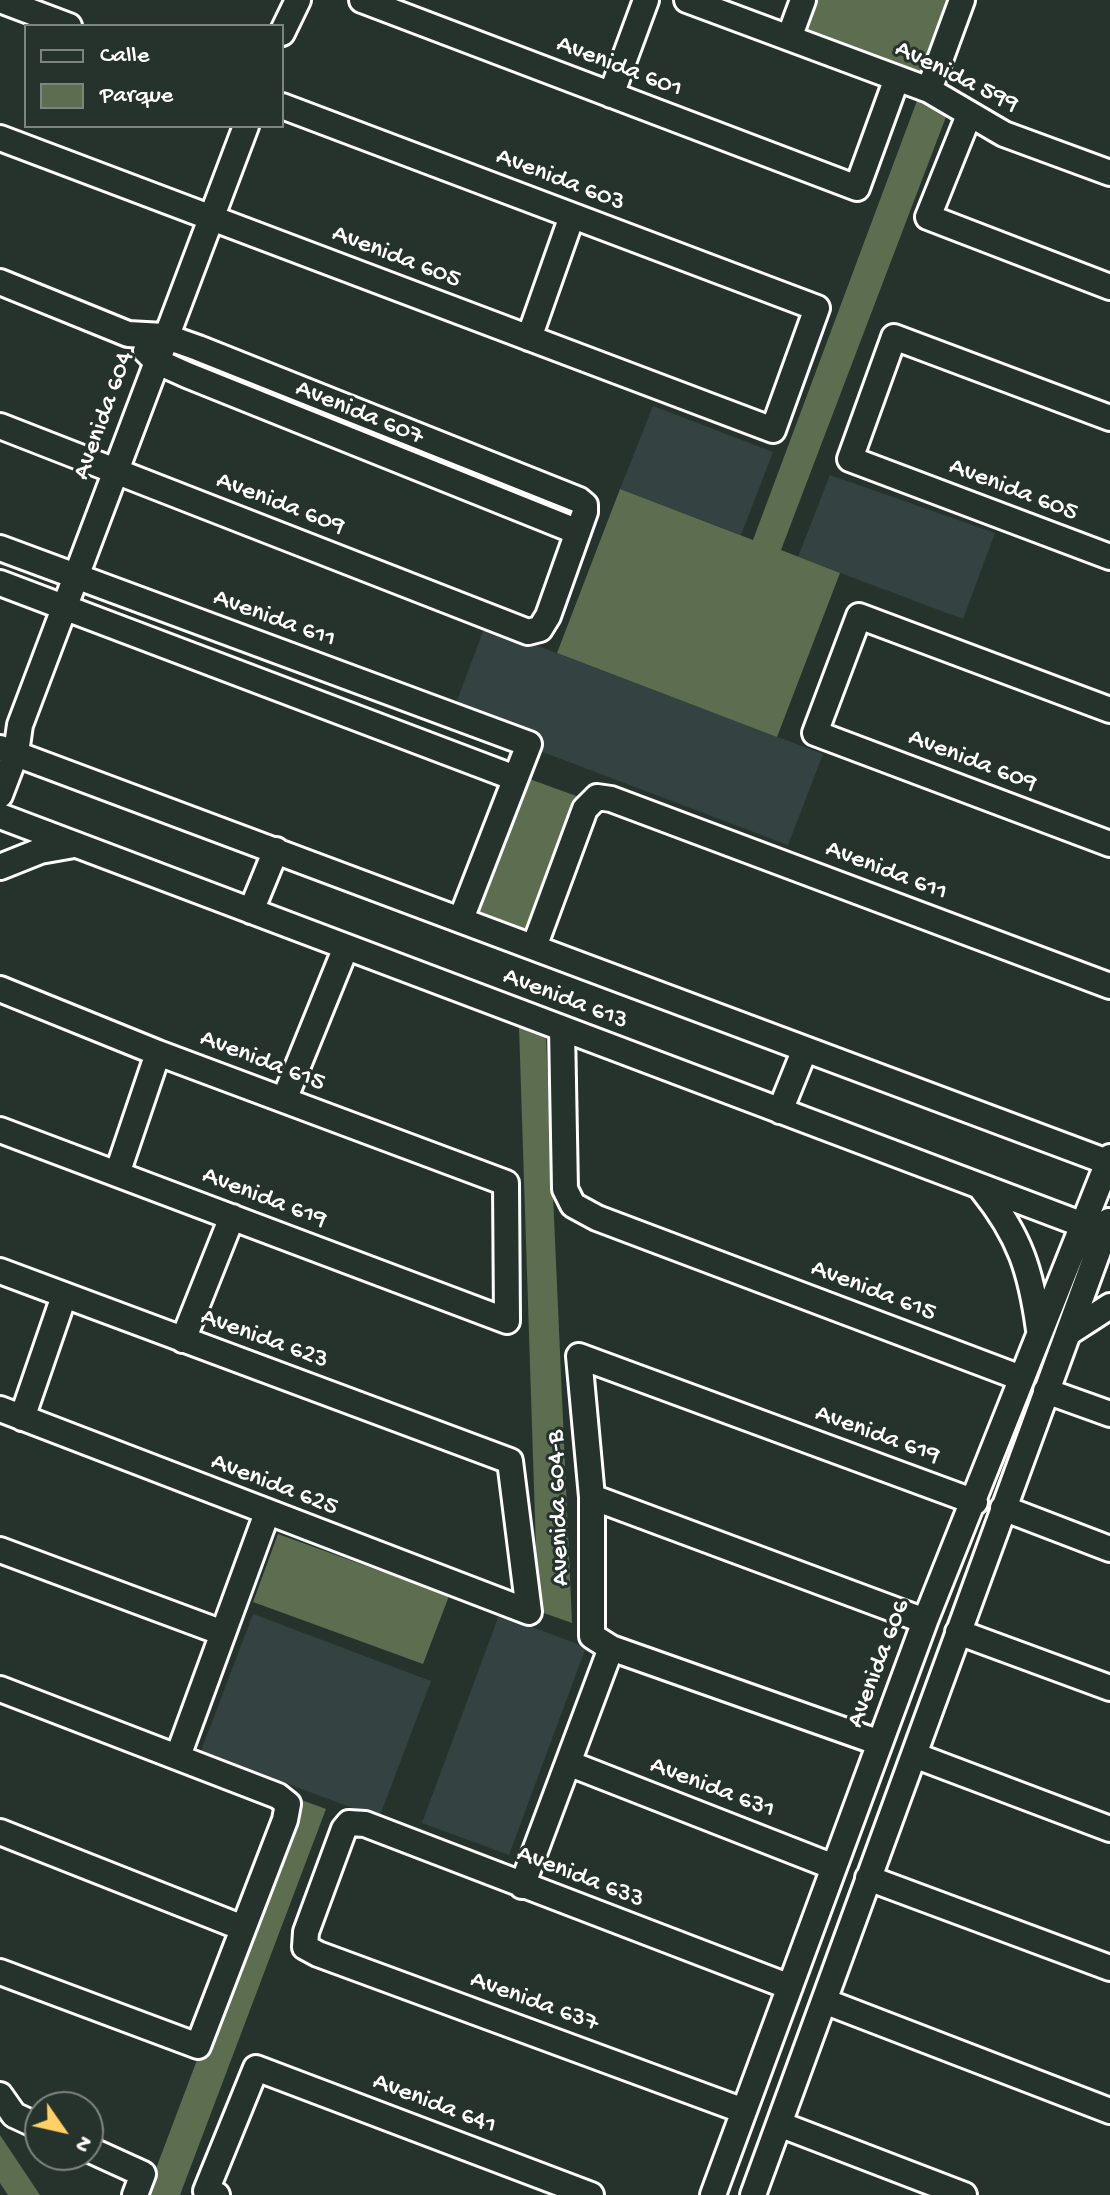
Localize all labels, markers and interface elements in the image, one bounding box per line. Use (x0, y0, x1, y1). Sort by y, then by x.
legend (24, 24, 284, 128)
street label: Avenida 601 (552, 30, 686, 106)
street label: Avenida 599 (889, 35, 1023, 121)
text: Calle (100, 42, 149, 71)
text: Parque (100, 82, 173, 111)
street label: Avenida 603 (491, 142, 629, 220)
street label: Avenida 605 (327, 219, 465, 297)
street label: Avenida 604 (67, 348, 143, 484)
street label: Avenida 607 (290, 374, 428, 454)
street label: Avenida 605 (944, 452, 1082, 530)
street label: Avenida 609 (211, 466, 349, 544)
street label: Avenida 611 (208, 583, 340, 657)
street label: Avenida 609 (903, 723, 1041, 801)
street label: Avenida 611 (821, 834, 951, 910)
street label: Avenida 613 (498, 962, 632, 1038)
street label: Avenida 615 (195, 1024, 329, 1100)
street label: Avenida 619 (197, 1161, 331, 1237)
street label: Avenida 615 (806, 1254, 940, 1330)
street label: Avenida 623 (196, 1303, 332, 1377)
street label: Avenida 619 (810, 1399, 944, 1473)
street label: Avenida 604-B (542, 1430, 578, 1586)
street label: Avenida 625 (206, 1447, 342, 1525)
street label: Avenida 606 (841, 1595, 919, 1733)
street label: Avenida 631 (645, 1751, 779, 1827)
street label: Avenida 633 (512, 1839, 648, 1917)
street label: Avenida 637 (466, 1965, 602, 2041)
street label: Avenida 641 (368, 2067, 500, 2143)
north arrow (24, 2091, 104, 2171)
text: N (67, 2130, 97, 2157)

